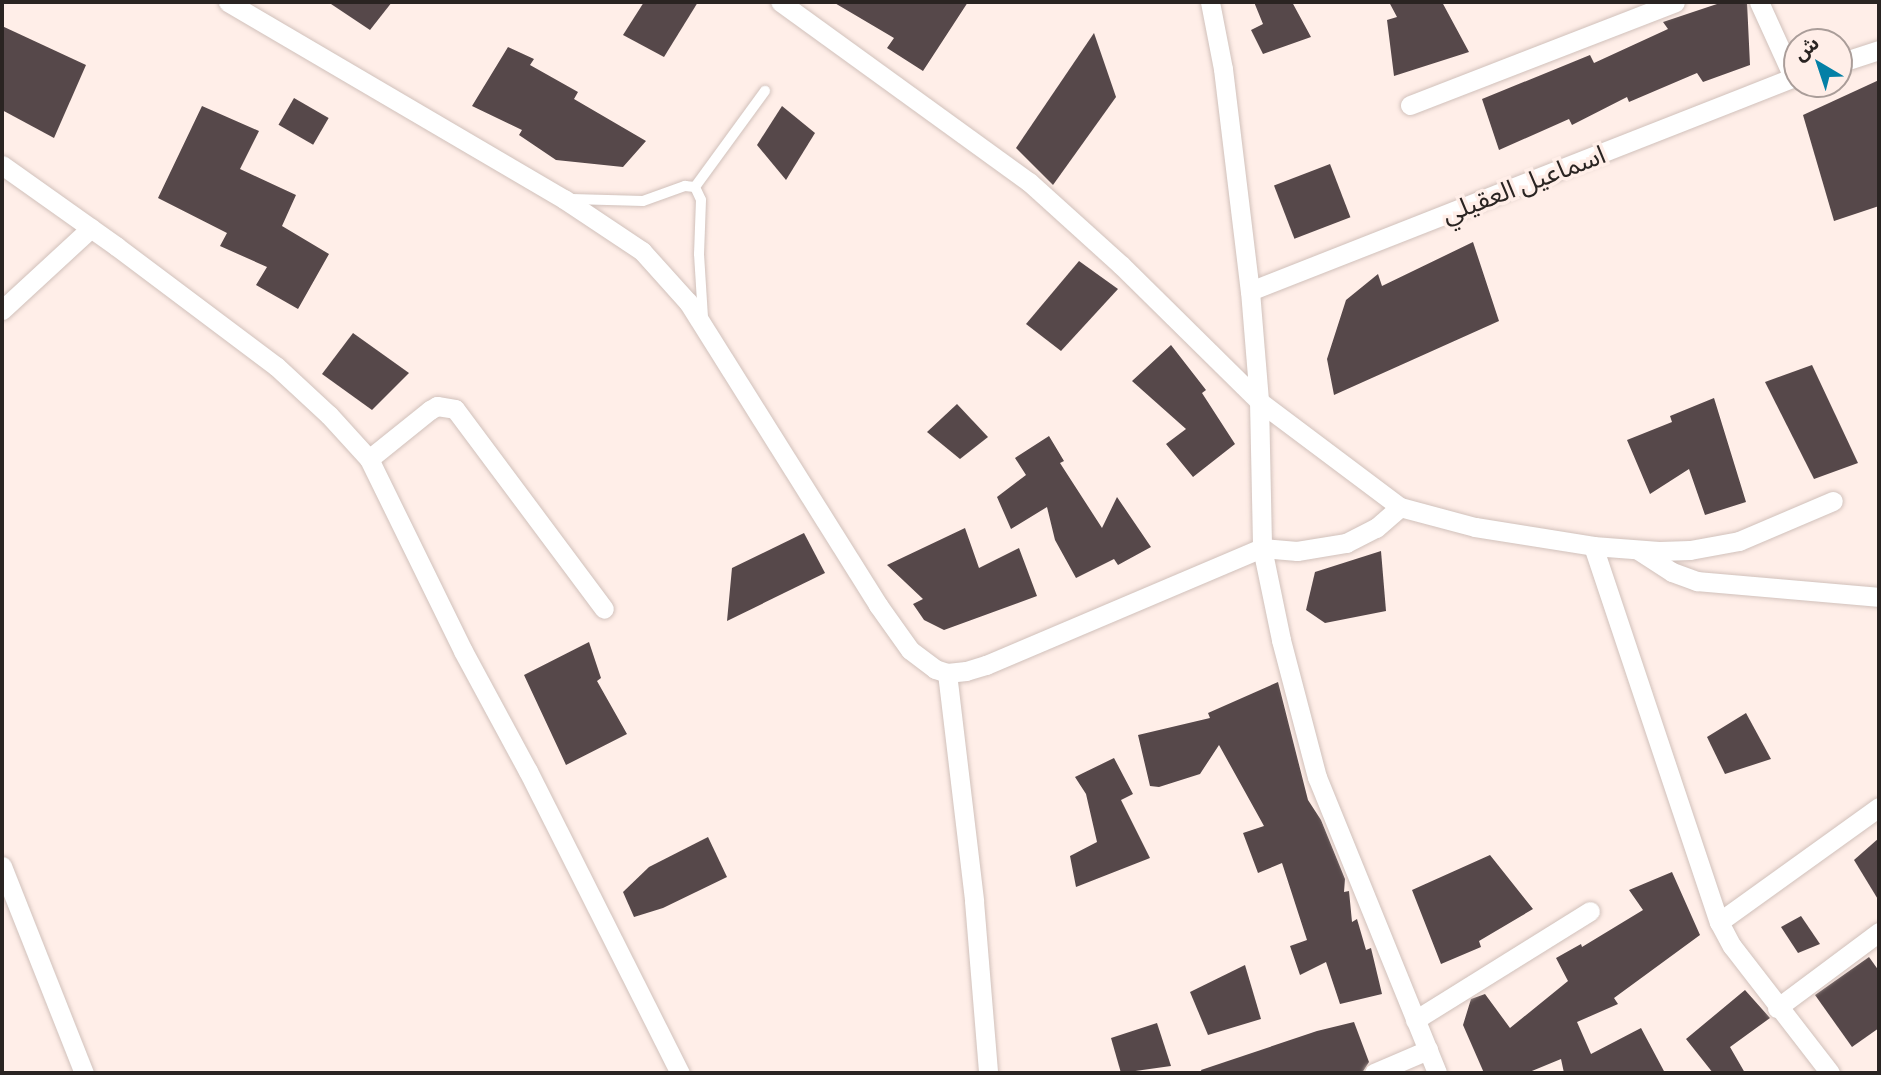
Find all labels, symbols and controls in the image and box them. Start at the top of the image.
north arrow [1783,28,1853,98]
text: ش [1788,31,1823,65]
street label: اسماعيل العقيلي [1437,137,1609,229]

